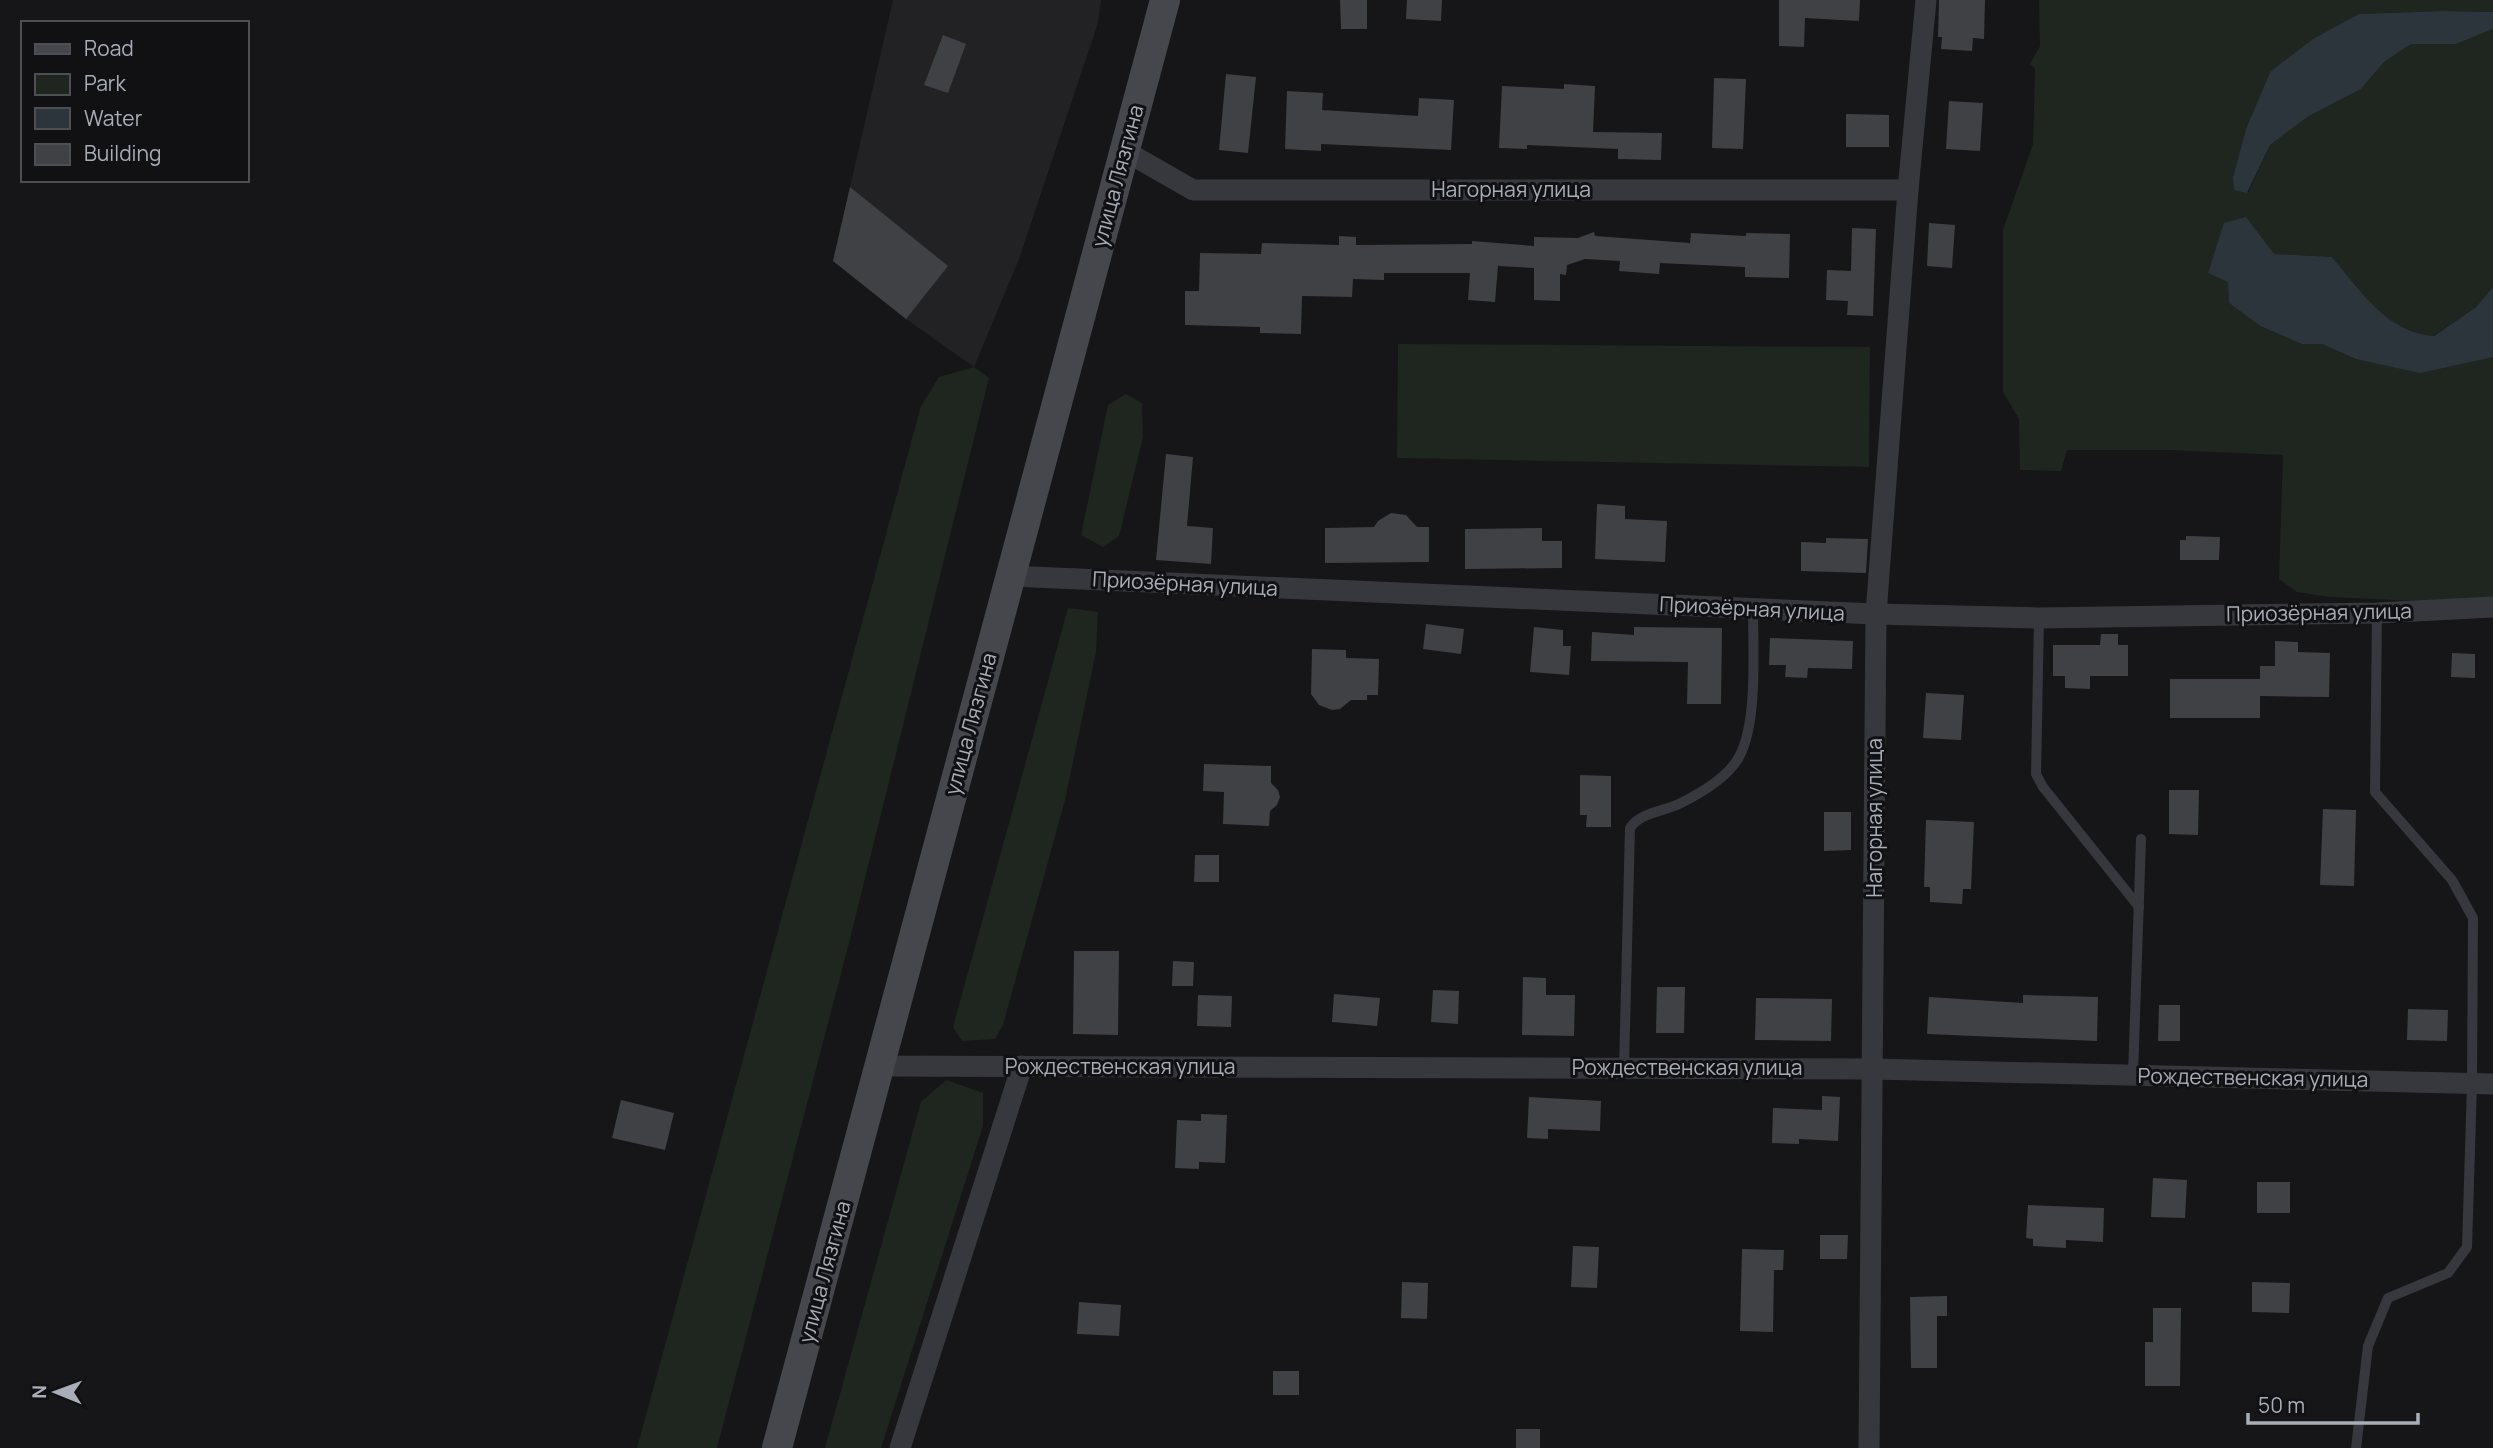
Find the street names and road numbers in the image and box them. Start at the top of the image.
street label: улица Лязгина [1085,101,1149,250]
street label: Нагорная улица [1431,175,1591,203]
street label: Приозёрная улица [1092,564,1278,602]
street label: Приозёрная улица [1659,589,1845,627]
street label: Приозёрная улица [2226,596,2412,628]
street label: улица Лязгина [938,649,1002,798]
street label: Нагорная улица [1860,738,1888,898]
street label: Рождественская улица [1005,1052,1235,1080]
street label: Рождественская улица [1572,1053,1802,1081]
street label: Рождественская улица [2137,1061,2369,1093]
street label: улица Лязгина [792,1197,856,1346]

